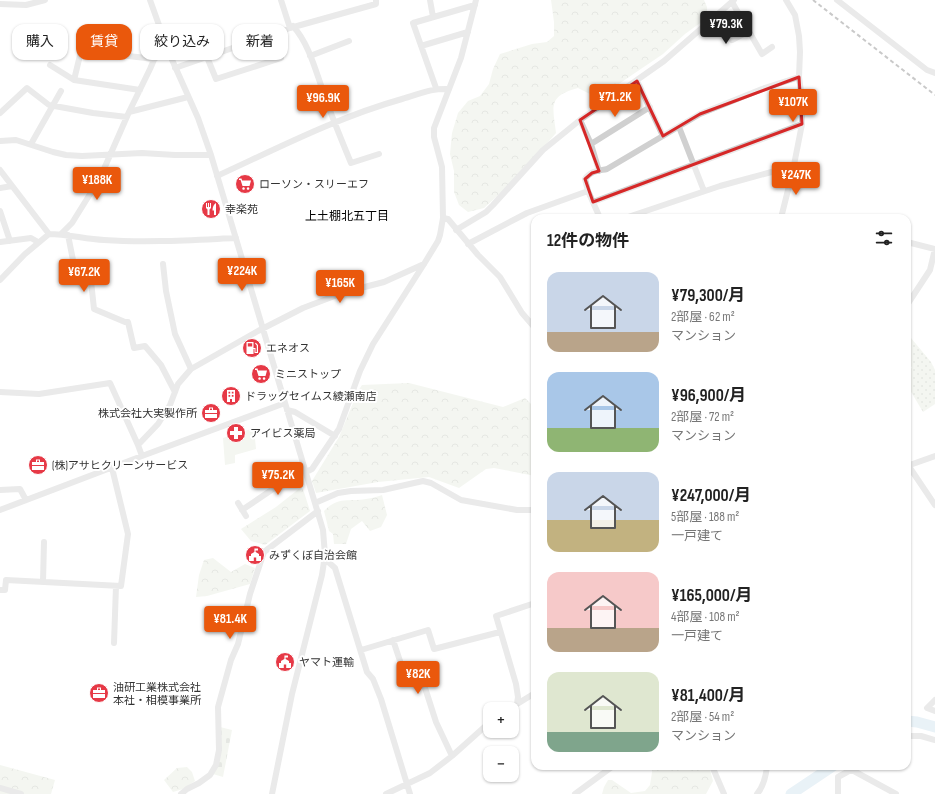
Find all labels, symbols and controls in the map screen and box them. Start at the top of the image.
pin: ¥79.3K [693,11,759,45]
text: ¥79.3K [709,16,743,32]
chip: 購入 [12,24,68,60]
chip: 賃貸 [76,24,132,60]
chip: 絞り込み [140,24,224,60]
chip: 新着 [232,24,288,60]
pin: ¥71.2K [582,84,648,118]
pin: ¥96.9K [290,85,356,119]
text: ¥71.2K [598,89,632,105]
pin: ¥107K [765,89,821,123]
text: ¥96.9K [306,90,340,106]
text: ¥107K [778,94,808,110]
pin: ¥247K [768,162,824,196]
pin: ¥188K [69,167,125,201]
text: ¥247K [781,167,811,183]
text: ¥188K [82,172,112,188]
supermarket icon: ローソン・スリーエフ [234,173,256,195]
place label: ローソン・スリーエフ [259,178,369,191]
restaurant icon: 幸楽苑 [200,198,222,220]
place label: 幸楽苑 [225,203,258,216]
district label: 上土棚北五丁目 [305,209,389,224]
icon: filters [873,227,895,249]
text: 12件の物件 [547,231,629,251]
pin: ¥224K [214,258,270,292]
pin: ¥67.2K [51,259,117,293]
text: ¥224K [227,263,257,279]
text: ¥67.2K [68,264,100,280]
pin: ¥165K [312,270,368,304]
text: ¥165K [325,275,355,291]
text: ¥79,300/月 [671,286,745,306]
icon: home [579,288,627,336]
text: 2部屋 · 62 m² [671,309,735,325]
text: マンション [671,328,736,344]
fuel station icon: エネオス [241,337,263,359]
place label: エネオス [266,342,310,355]
supermarket icon: ミニストップ [250,363,272,385]
place label: ミニストップ [275,368,341,381]
building icon: ドラッグセイムス綾瀬南店 [220,385,242,407]
text: ¥96,900/月 [671,386,746,406]
icon: home [579,388,627,436]
place label: ドラッグセイムス綾瀬南店 [245,390,377,403]
office icon: 株式会社大実製作所 [200,402,222,424]
place label: 株式会社大実製作所 [98,407,198,420]
text: 2部屋 · 72 m² [671,409,734,425]
pharmacy icon: アイビス薬局 [225,422,247,444]
place label: アイビス薬局 [250,427,315,440]
text: マンション [671,428,736,444]
office icon: (株)アサヒクリーンサービス [27,454,49,476]
place label: (株)アサヒクリーンサービス [52,459,188,472]
pin: ¥75.2K [245,462,311,496]
text: ¥75.2K [261,467,295,483]
text: ¥247,000/月 [671,486,751,506]
icon: home [579,488,627,536]
text: 5部屋 · 188 m² [671,509,739,525]
text: 一戸建て [671,528,723,544]
public building icon: みずくぼ自治会館 [244,544,266,566]
place label: みずくぼ自治会館 [269,549,357,562]
text: ¥165,000/月 [671,586,753,606]
icon: home [579,588,627,636]
pin: ¥81.4K [197,606,263,640]
text: 4部屋 · 108 m² [671,609,740,625]
text: ¥81.4K [213,611,247,627]
text: 一戸建て [671,628,723,644]
public building icon: ヤマト運輸 [274,651,296,673]
place label: ヤマト運輸 [299,656,354,669]
pin: ¥82K [394,661,442,695]
text: ¥82K [405,666,431,682]
place label: 油研工業株式会社 本社・相模事業所 [113,681,202,707]
office icon: 油研工業株式会社 本社・相模事業所 [88,682,110,704]
text: ¥81,400/月 [671,686,746,706]
icon: home [579,688,627,736]
map controls [483,702,519,782]
button: + [483,702,519,738]
text: 2部屋 · 54 m² [671,709,734,725]
text: マンション [671,728,736,744]
button: − [483,746,519,782]

